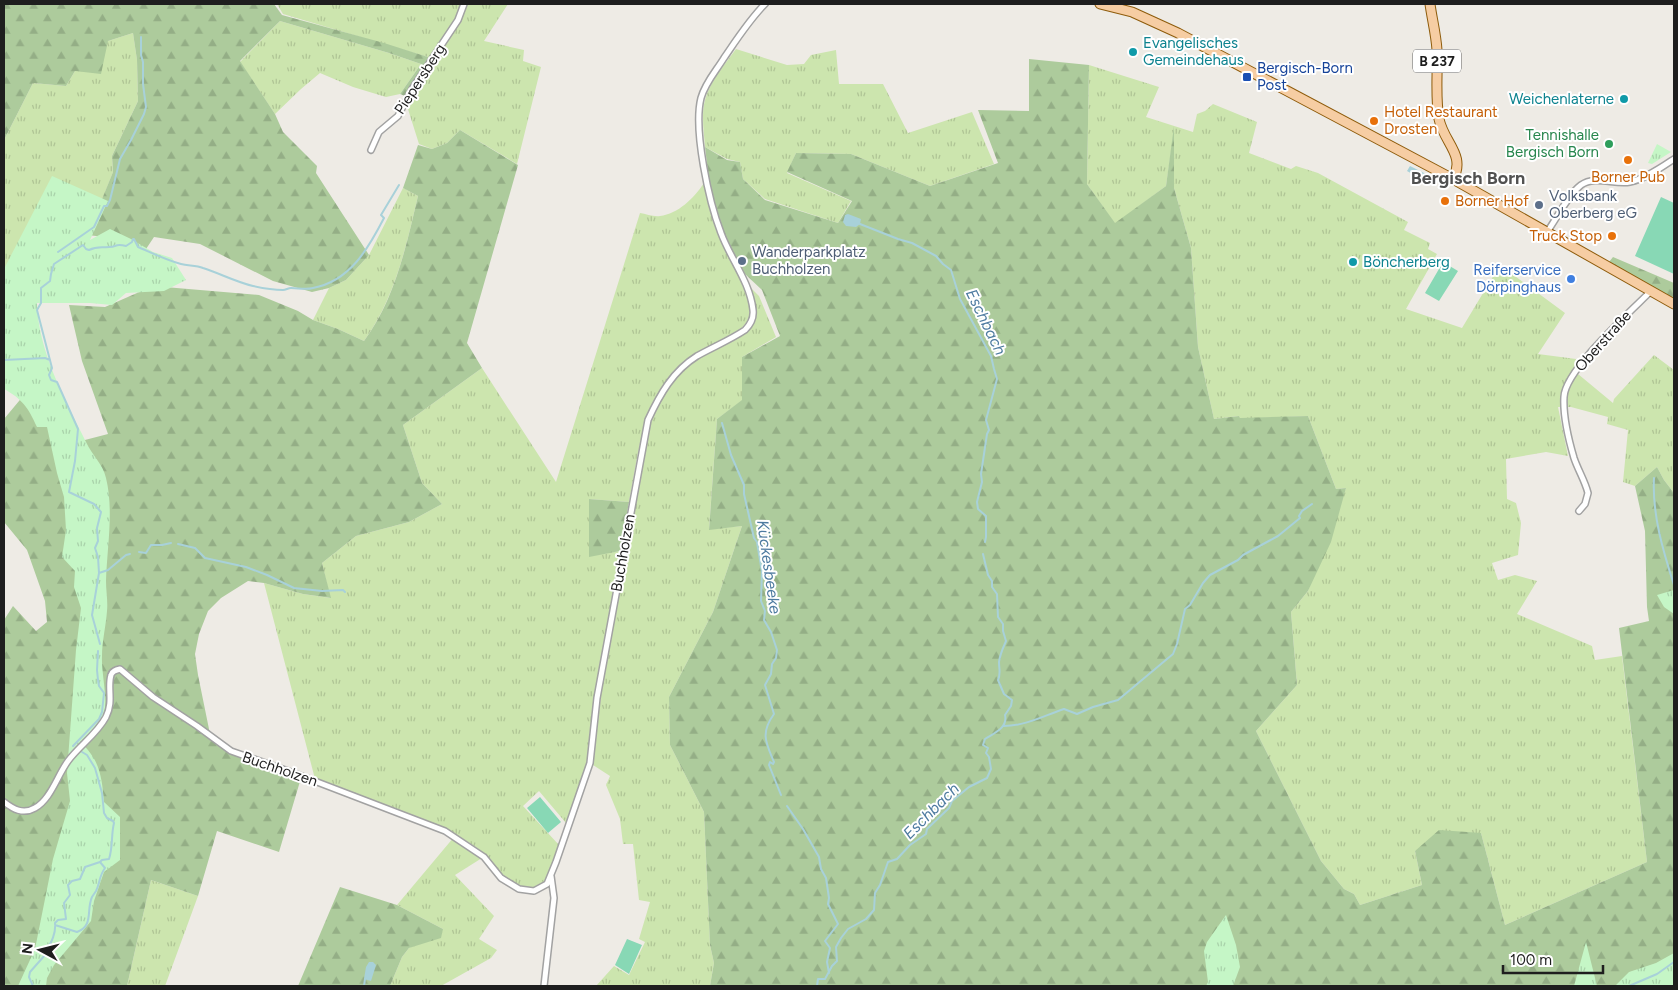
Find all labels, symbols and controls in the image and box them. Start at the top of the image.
place label: Evangelisches Gemeindehaus [1143,34,1244,69]
street label: Piepersberg [391,40,449,118]
marker: Evangelisches Gemeindehaus [1127,46,1139,58]
road number: B 237 [1413,49,1461,72]
place label: Bergisch-Born Post [1257,59,1353,94]
marker: Bergisch-Born Post [1241,71,1253,83]
place label: Weichenlaterne [1509,90,1614,108]
marker: Weichenlaterne [1618,93,1630,105]
place label: Hotel Restaurant Drosten [1384,103,1498,138]
marker: Hotel Restaurant Drosten [1368,115,1380,127]
place label: Tennishalle Bergisch Born [1506,126,1599,161]
marker: Tennishalle Bergisch Born [1603,138,1615,150]
marker: Borner Pub [1622,154,1634,166]
district label: Bergisch Born [1411,167,1525,189]
place label: Borner Pub [1591,168,1665,186]
place label: Volksbank Oberberg eG [1549,187,1637,222]
place label: Borner Hof [1455,192,1529,210]
marker: Borner Hof [1439,195,1451,207]
marker: Volksbank Oberberg eG [1533,199,1545,211]
place label: Truck Stop [1529,227,1602,245]
marker: Truck Stop [1606,230,1618,242]
place label: Wanderparkplatz Buchholzen [752,243,866,278]
place label: Böncherberg [1363,253,1450,271]
marker: Wanderparkplatz Buchholzen [736,255,748,267]
marker: Böncherberg [1347,256,1359,268]
place label: Reiferservice Dörpinghaus [1473,261,1561,296]
marker: Reiferservice Dörpinghaus [1565,273,1577,285]
water label: Eschbach [962,286,1010,358]
street label: Oberstraße [1571,307,1635,375]
street label: Buchholzen [607,513,639,593]
water label: Kückesbeeke [753,519,785,615]
street label: Buchholzen [240,748,320,790]
water label: Eschbach [899,779,963,843]
north arrow [15,925,65,975]
text: N [18,942,37,955]
scale bar [1503,942,1603,974]
text: 100 m [1510,951,1552,969]

